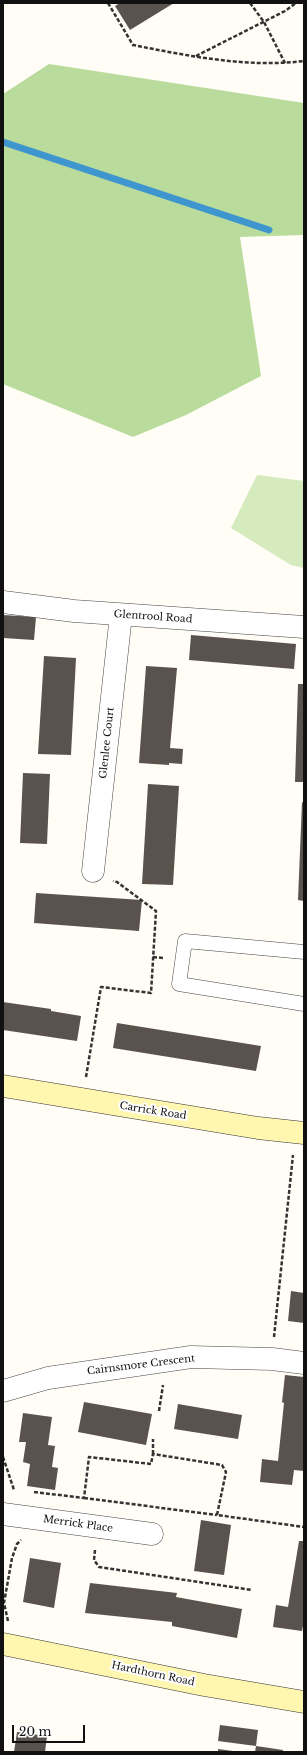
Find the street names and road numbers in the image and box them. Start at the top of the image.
street label: Glentrool Road [113,608,193,626]
street label: Glenlee Court [97,707,117,779]
street label: Carrick Road [119,1100,187,1122]
street label: Cairnsmore Crescent [86,1352,196,1378]
street label: Merrick Place [42,1513,114,1535]
street label: Hardthorn Road [110,1659,196,1689]

